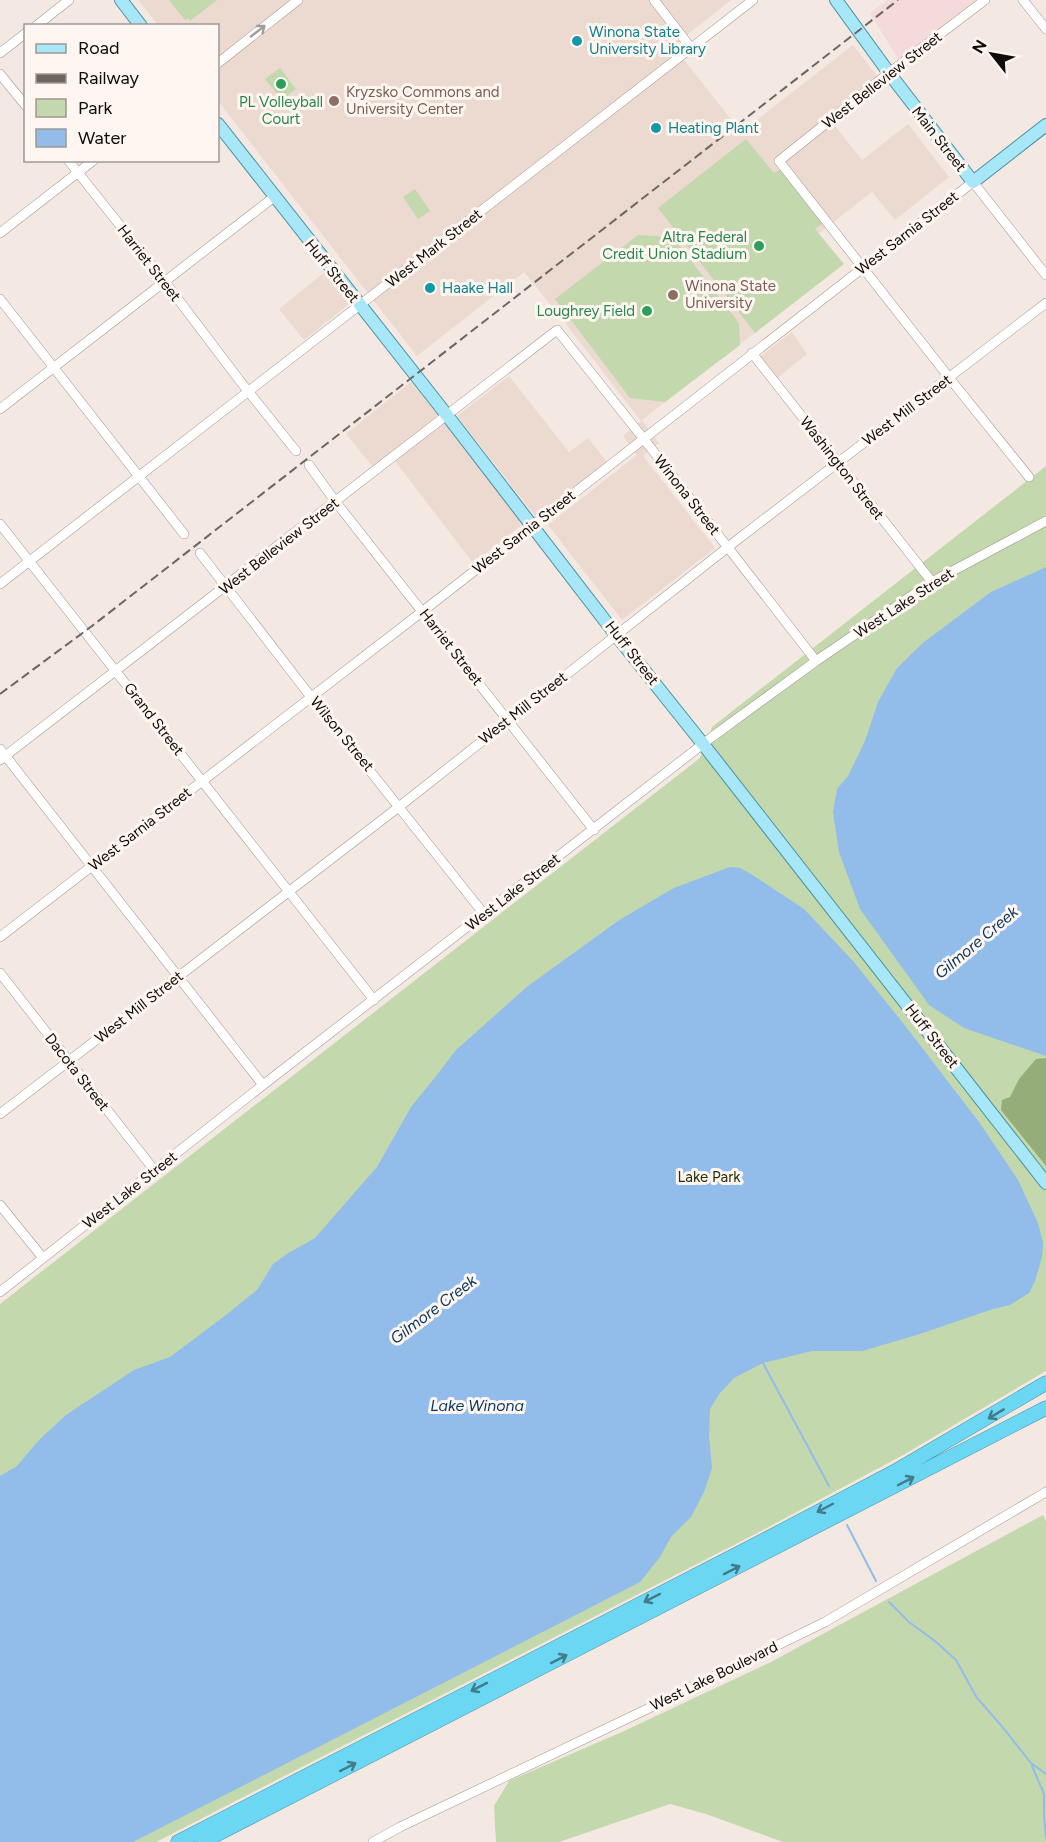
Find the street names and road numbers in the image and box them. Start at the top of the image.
street label: West Belleview Street [819,27,946,132]
street label: Main Street [908,103,970,175]
street label: West Sarnia Street [852,187,962,279]
street label: West Mark Street [382,205,486,291]
street label: Harriet Street [114,221,185,305]
street label: Huff Street [301,236,363,307]
street label: West Mill Street [859,370,955,449]
street label: Washington Street [796,413,888,523]
street label: Winona Street [650,451,724,539]
street label: West Sarnia Street [469,486,579,578]
street label: West Belleview Street [216,493,343,598]
street label: West Lake Street [851,564,957,642]
street label: Harriet Street [416,605,487,689]
street label: Huff Street [601,617,663,689]
street label: West Mill Street [475,668,571,748]
street label: Grand Street [120,679,188,759]
street label: Wilson Street [306,693,378,775]
street label: West Sarnia Street [85,783,195,875]
street label: West Lake Street [462,849,564,934]
street label: West Mill Street [91,967,187,1047]
street label: Huff Street [901,1000,963,1072]
street label: Dacota Street [41,1030,113,1115]
street label: West Lake Street [79,1147,181,1232]
street label: West Lake Boulevard [647,1637,781,1715]

